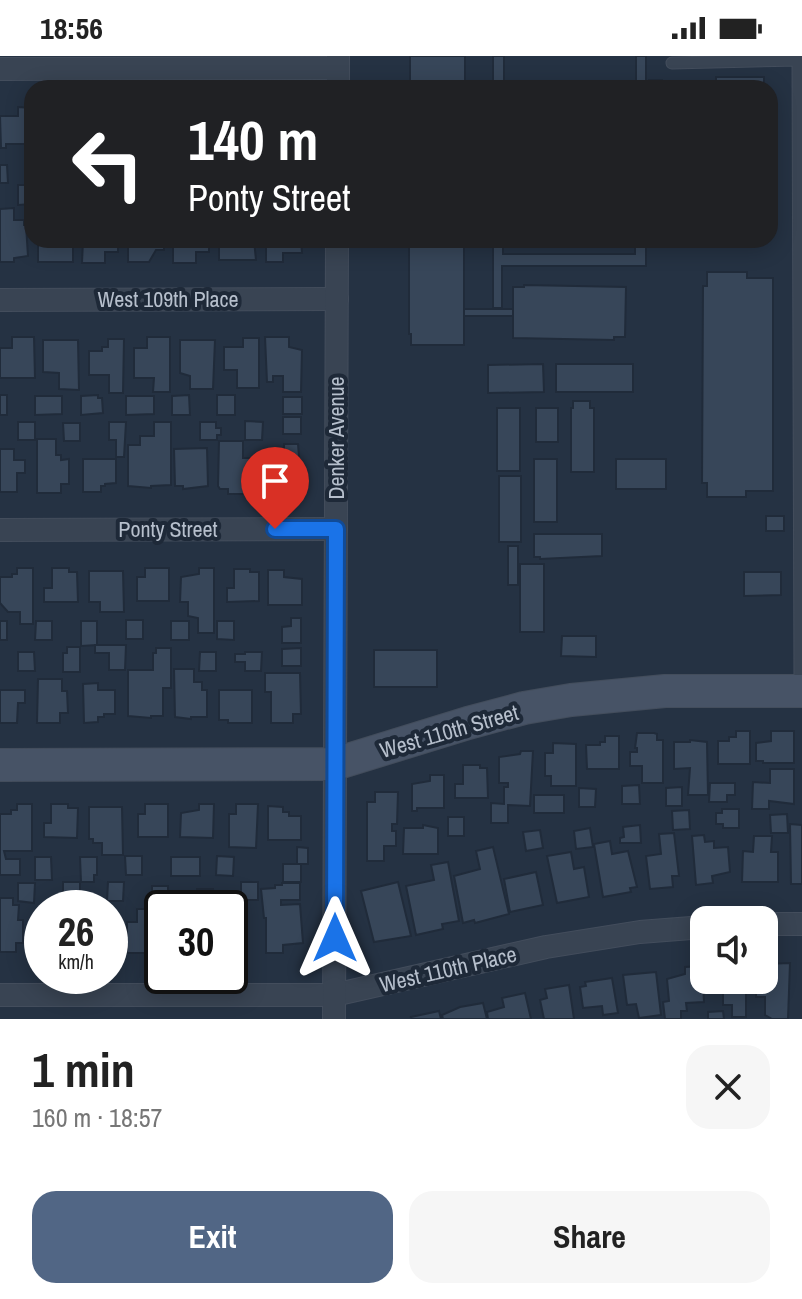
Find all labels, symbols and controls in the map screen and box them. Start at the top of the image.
text: 18:56 [40,8,103,48]
text: 140 m [188,102,318,177]
icon: left [56,112,160,216]
text: Ponty Street [188,174,350,222]
street label: West 109th Place [97,284,239,314]
street label: Denker Avenue [321,376,351,500]
pin [241,447,309,529]
icon: arrive [253,459,297,503]
street label: Ponty Street [118,514,218,544]
street label: West 110th Street [376,697,522,765]
speed limit sign: 30 [144,890,248,994]
position arrow [293,896,377,980]
text: 26 [58,905,94,958]
map controls [690,906,778,994]
button: sound [690,906,778,994]
street label: West 110th Place [377,939,519,999]
text: km/h [58,948,94,975]
text: 1 min [32,1037,135,1102]
button: close [686,1045,770,1129]
text: 160 m · 18:57 [32,1100,162,1135]
button: Exit [32,1191,393,1283]
button: Share [409,1191,770,1283]

